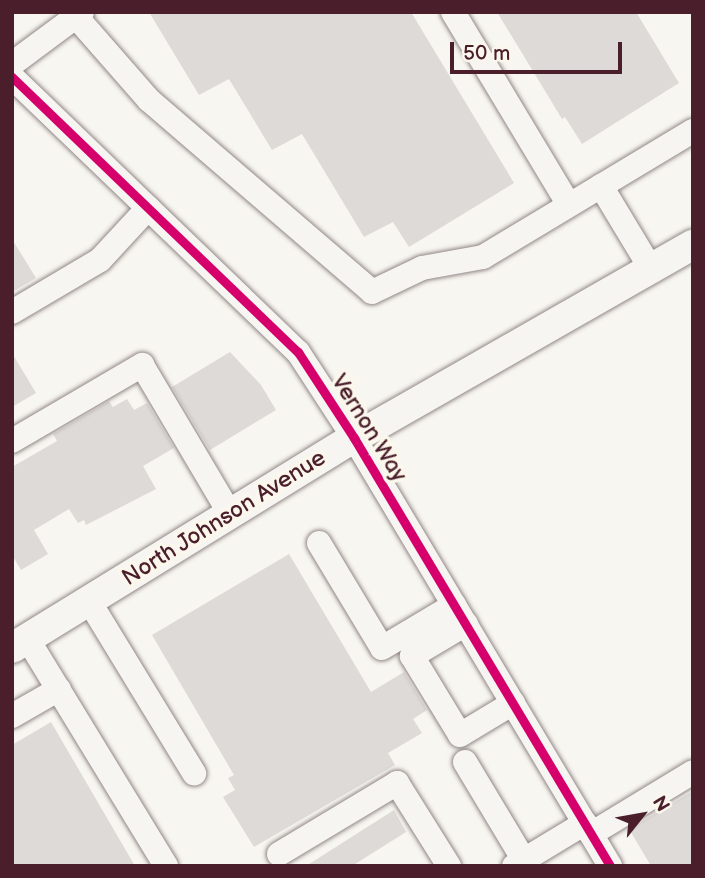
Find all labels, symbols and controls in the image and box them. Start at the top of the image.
scale bar [453,28,624,72]
text: 50 m [463,41,510,66]
street label: Vernon Way [325,369,413,487]
street label: North Johnson Avenue [117,444,331,592]
north arrow [607,780,677,850]
text: N [647,792,674,816]

